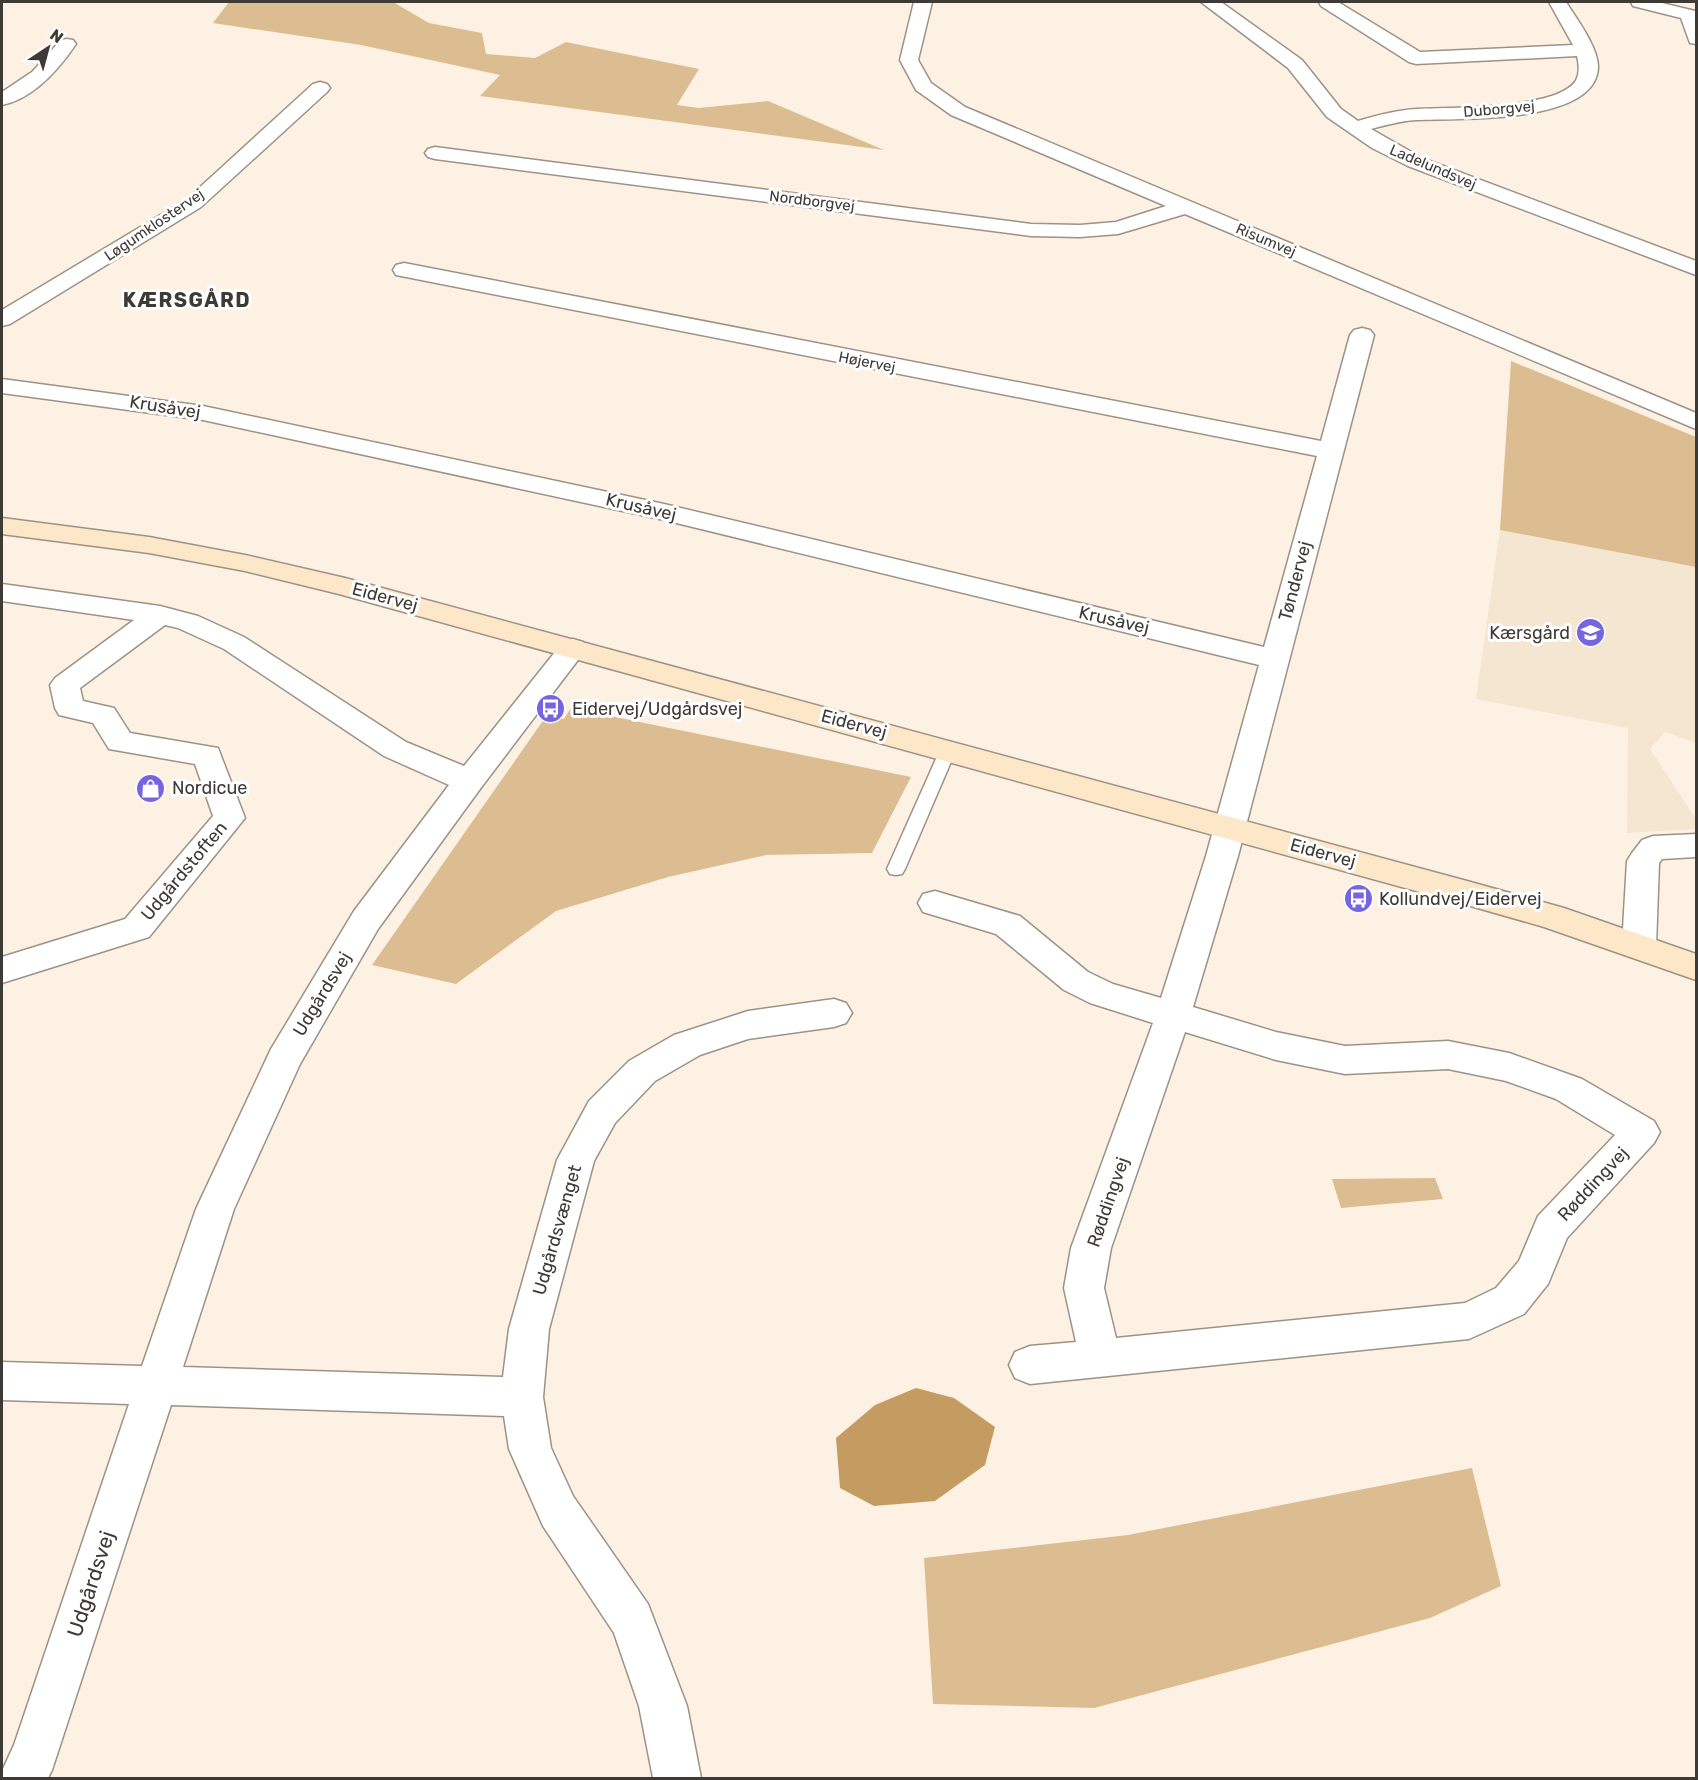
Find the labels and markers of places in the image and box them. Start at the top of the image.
school or university icon: Kærsgård [1575,617,1607,649]
place label: Kærsgård [1489,622,1570,644]
bus stop icon: Eidervej/Udgårdsvej [535,693,567,725]
place label: Eidervej/Udgårdsvej [572,698,742,720]
shop icon: Nordicue [135,772,167,804]
place label: Nordicue [172,777,247,799]
bus stop icon: Kollundvej/Eidervej [1342,883,1374,915]
place label: Kollundvej/Eidervej [1379,888,1542,910]

